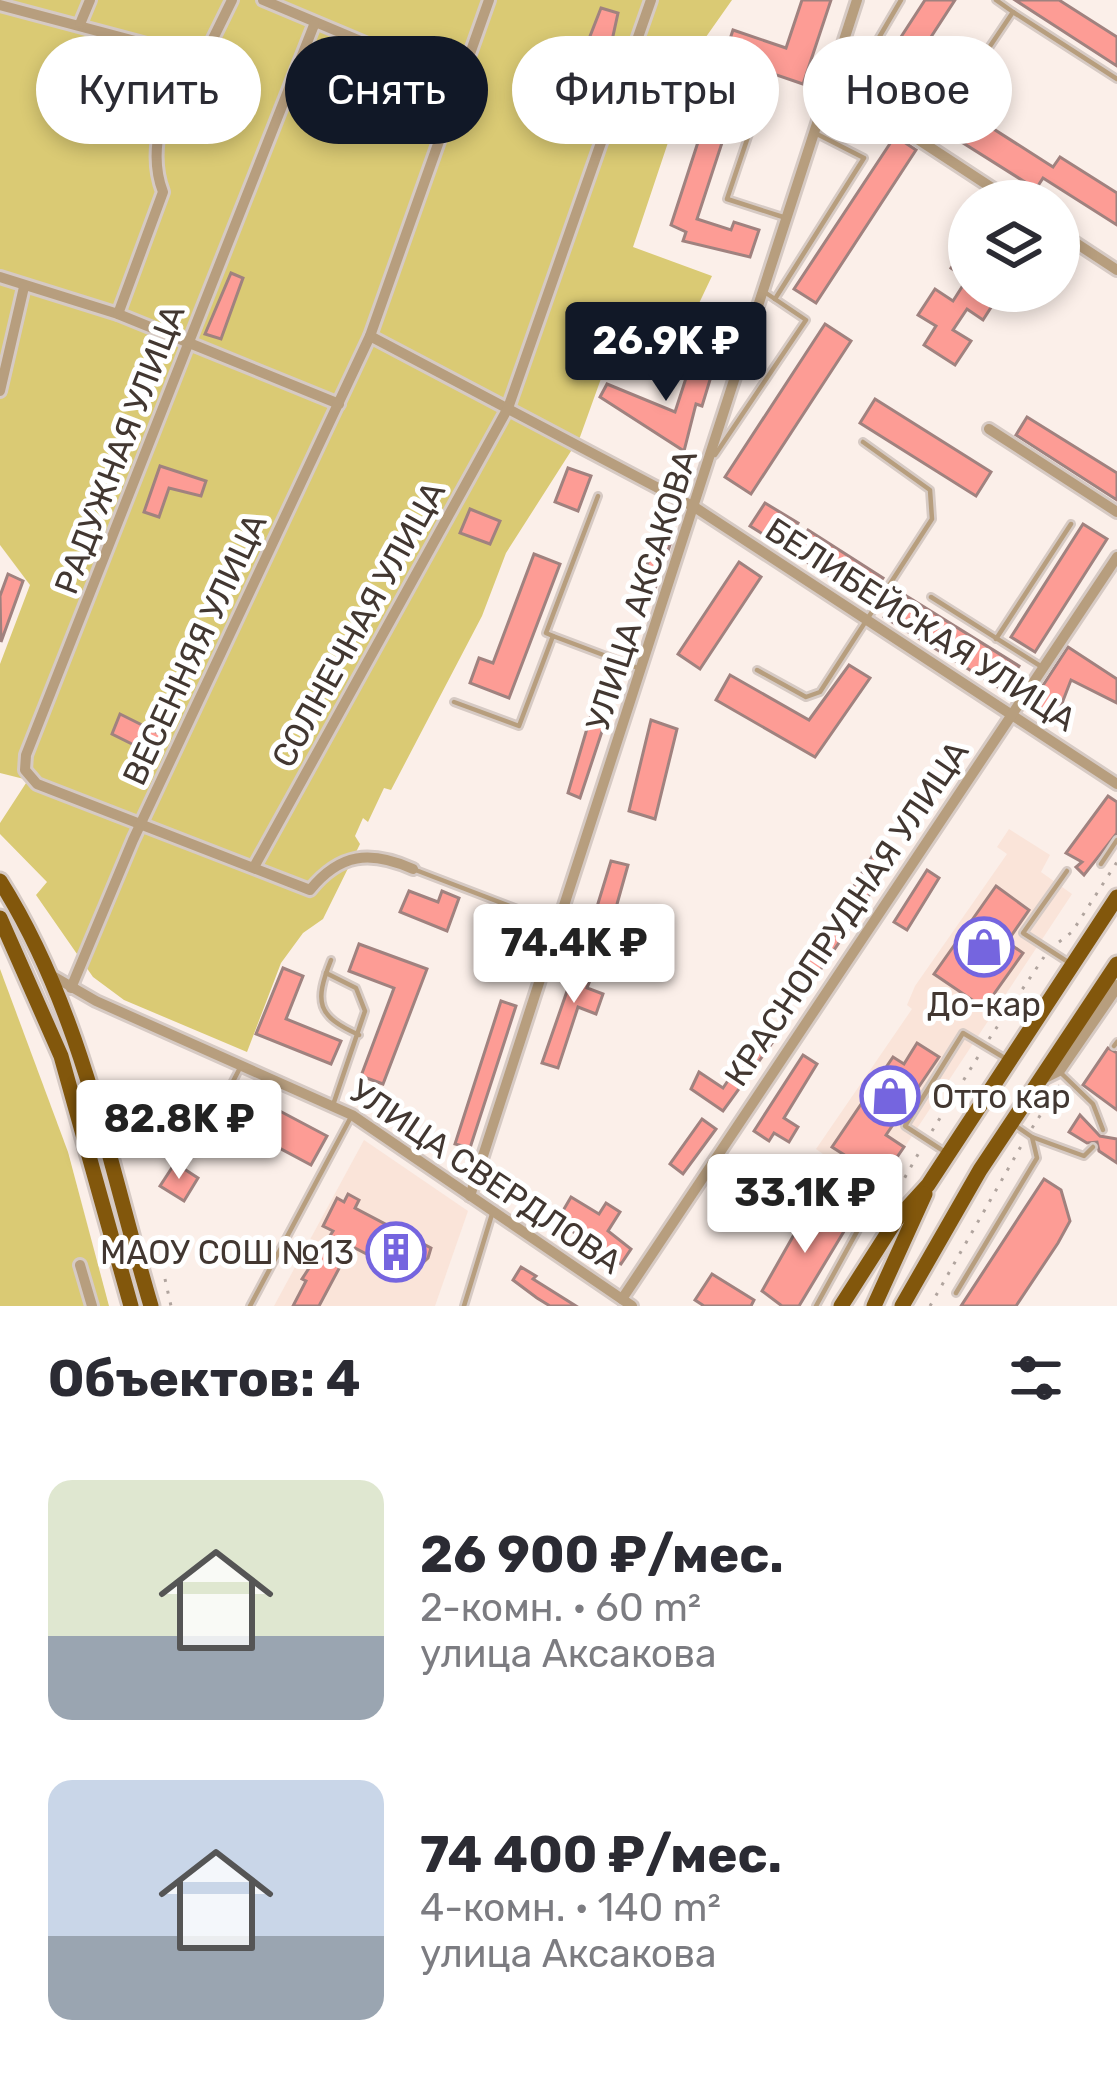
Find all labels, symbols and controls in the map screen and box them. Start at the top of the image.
chip: Купить [36,36,261,144]
chip: Снять [285,36,488,144]
chip: Фильтры [512,36,779,144]
chip: Новое [803,36,1012,144]
map controls [948,180,1080,312]
button: layers [948,180,1080,312]
street label: РАДУЖНАЯ УЛИЦА [46,299,193,599]
pin: 26.9K ₽ [555,302,777,404]
text: 26.9K ₽ [592,318,740,364]
street label: УЛИЦА АКСАКОВА [578,445,705,736]
street label: СОЛНЕЧНАЯ УЛИЦА [264,475,453,774]
street label: ВЕСЕННЯЯ УЛИЦА [114,507,274,791]
street label: БЕЛИБЕЙСКАЯ УЛИЦА [758,509,1083,739]
street label: КРАСНОПРУДНАЯ УЛИЦА [716,733,977,1093]
pin: 74.4K ₽ [463,904,685,1006]
shop icon: До-кар [953,916,1015,978]
text: 74.4K ₽ [500,920,648,966]
place label: До-кар [927,985,1041,1024]
shop icon: Отто кар [859,1065,921,1127]
street label: УЛИЦА СВЕРДЛОВА [343,1071,629,1282]
place label: Отто кар [932,1077,1071,1116]
pin: 82.8K ₽ [68,1080,290,1182]
text: 82.8K ₽ [103,1096,255,1142]
pin: 33.1K ₽ [694,1154,916,1256]
text: 33.1K ₽ [734,1170,876,1216]
building icon: МАОУ СОШ №13 [365,1221,427,1283]
place label: МАОУ СОШ №13 [100,1233,354,1272]
icon: filters [1003,1345,1069,1411]
text: Объектов: 4 [48,1348,361,1409]
text: 26 900 ₽/мес. [420,1524,784,1585]
icon: home [144,1528,288,1672]
text: 2-комн. · 60 m² [420,1585,701,1631]
text: улица Аксакова [420,1631,717,1677]
text: 74 400 ₽/мес. [420,1824,782,1885]
icon: home [144,1828,288,1972]
text: 4-комн. · 140 m² [420,1885,721,1931]
text: улица Аксакова [420,1931,717,1977]

